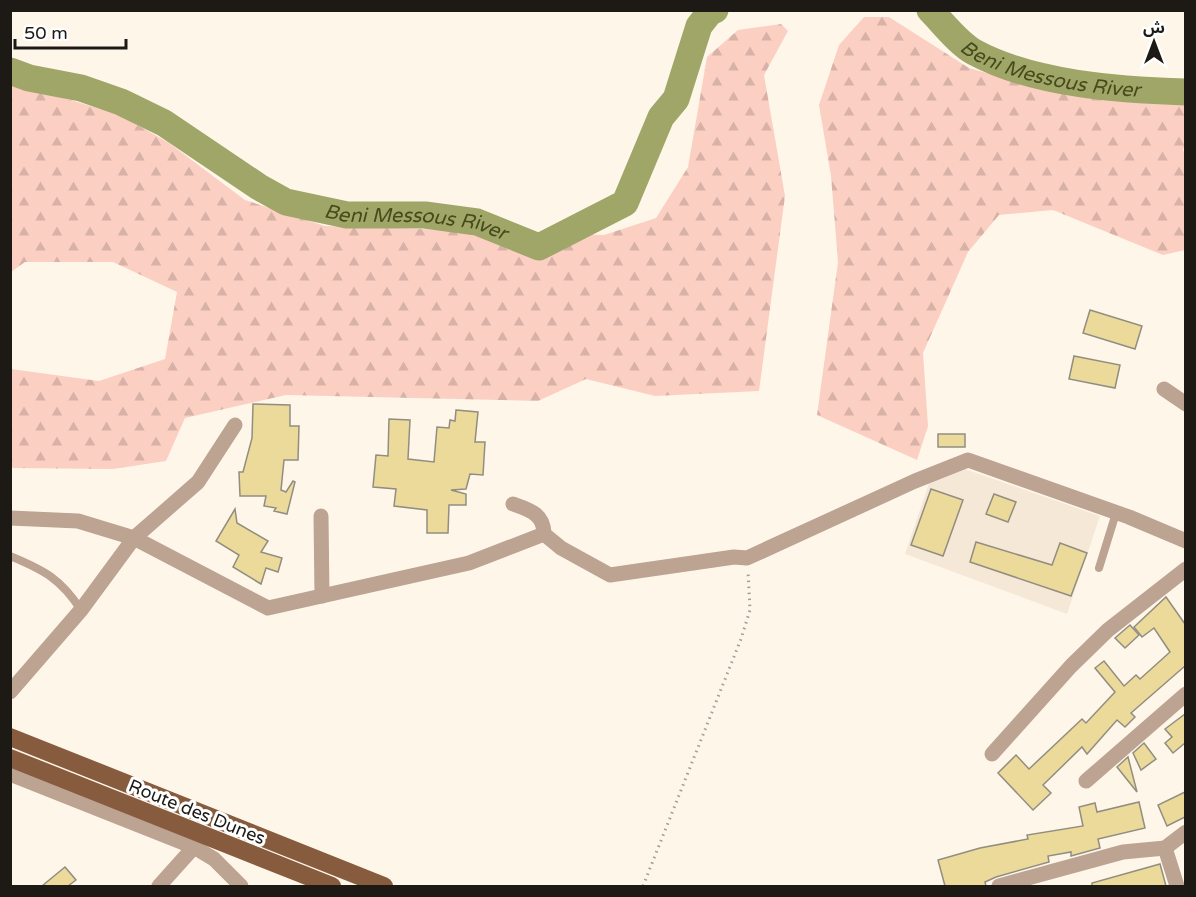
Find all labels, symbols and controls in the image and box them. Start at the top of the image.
scale bar [15,12,126,50]
north arrow [1124,12,1184,72]
text: ش [1143,18,1165,38]
text: 50 m [24,22,68,44]
water label: Beni Messous River [955,35,1143,103]
water label: Beni Messous River [322,200,513,247]
street label: Route des Dunes [125,775,269,849]

